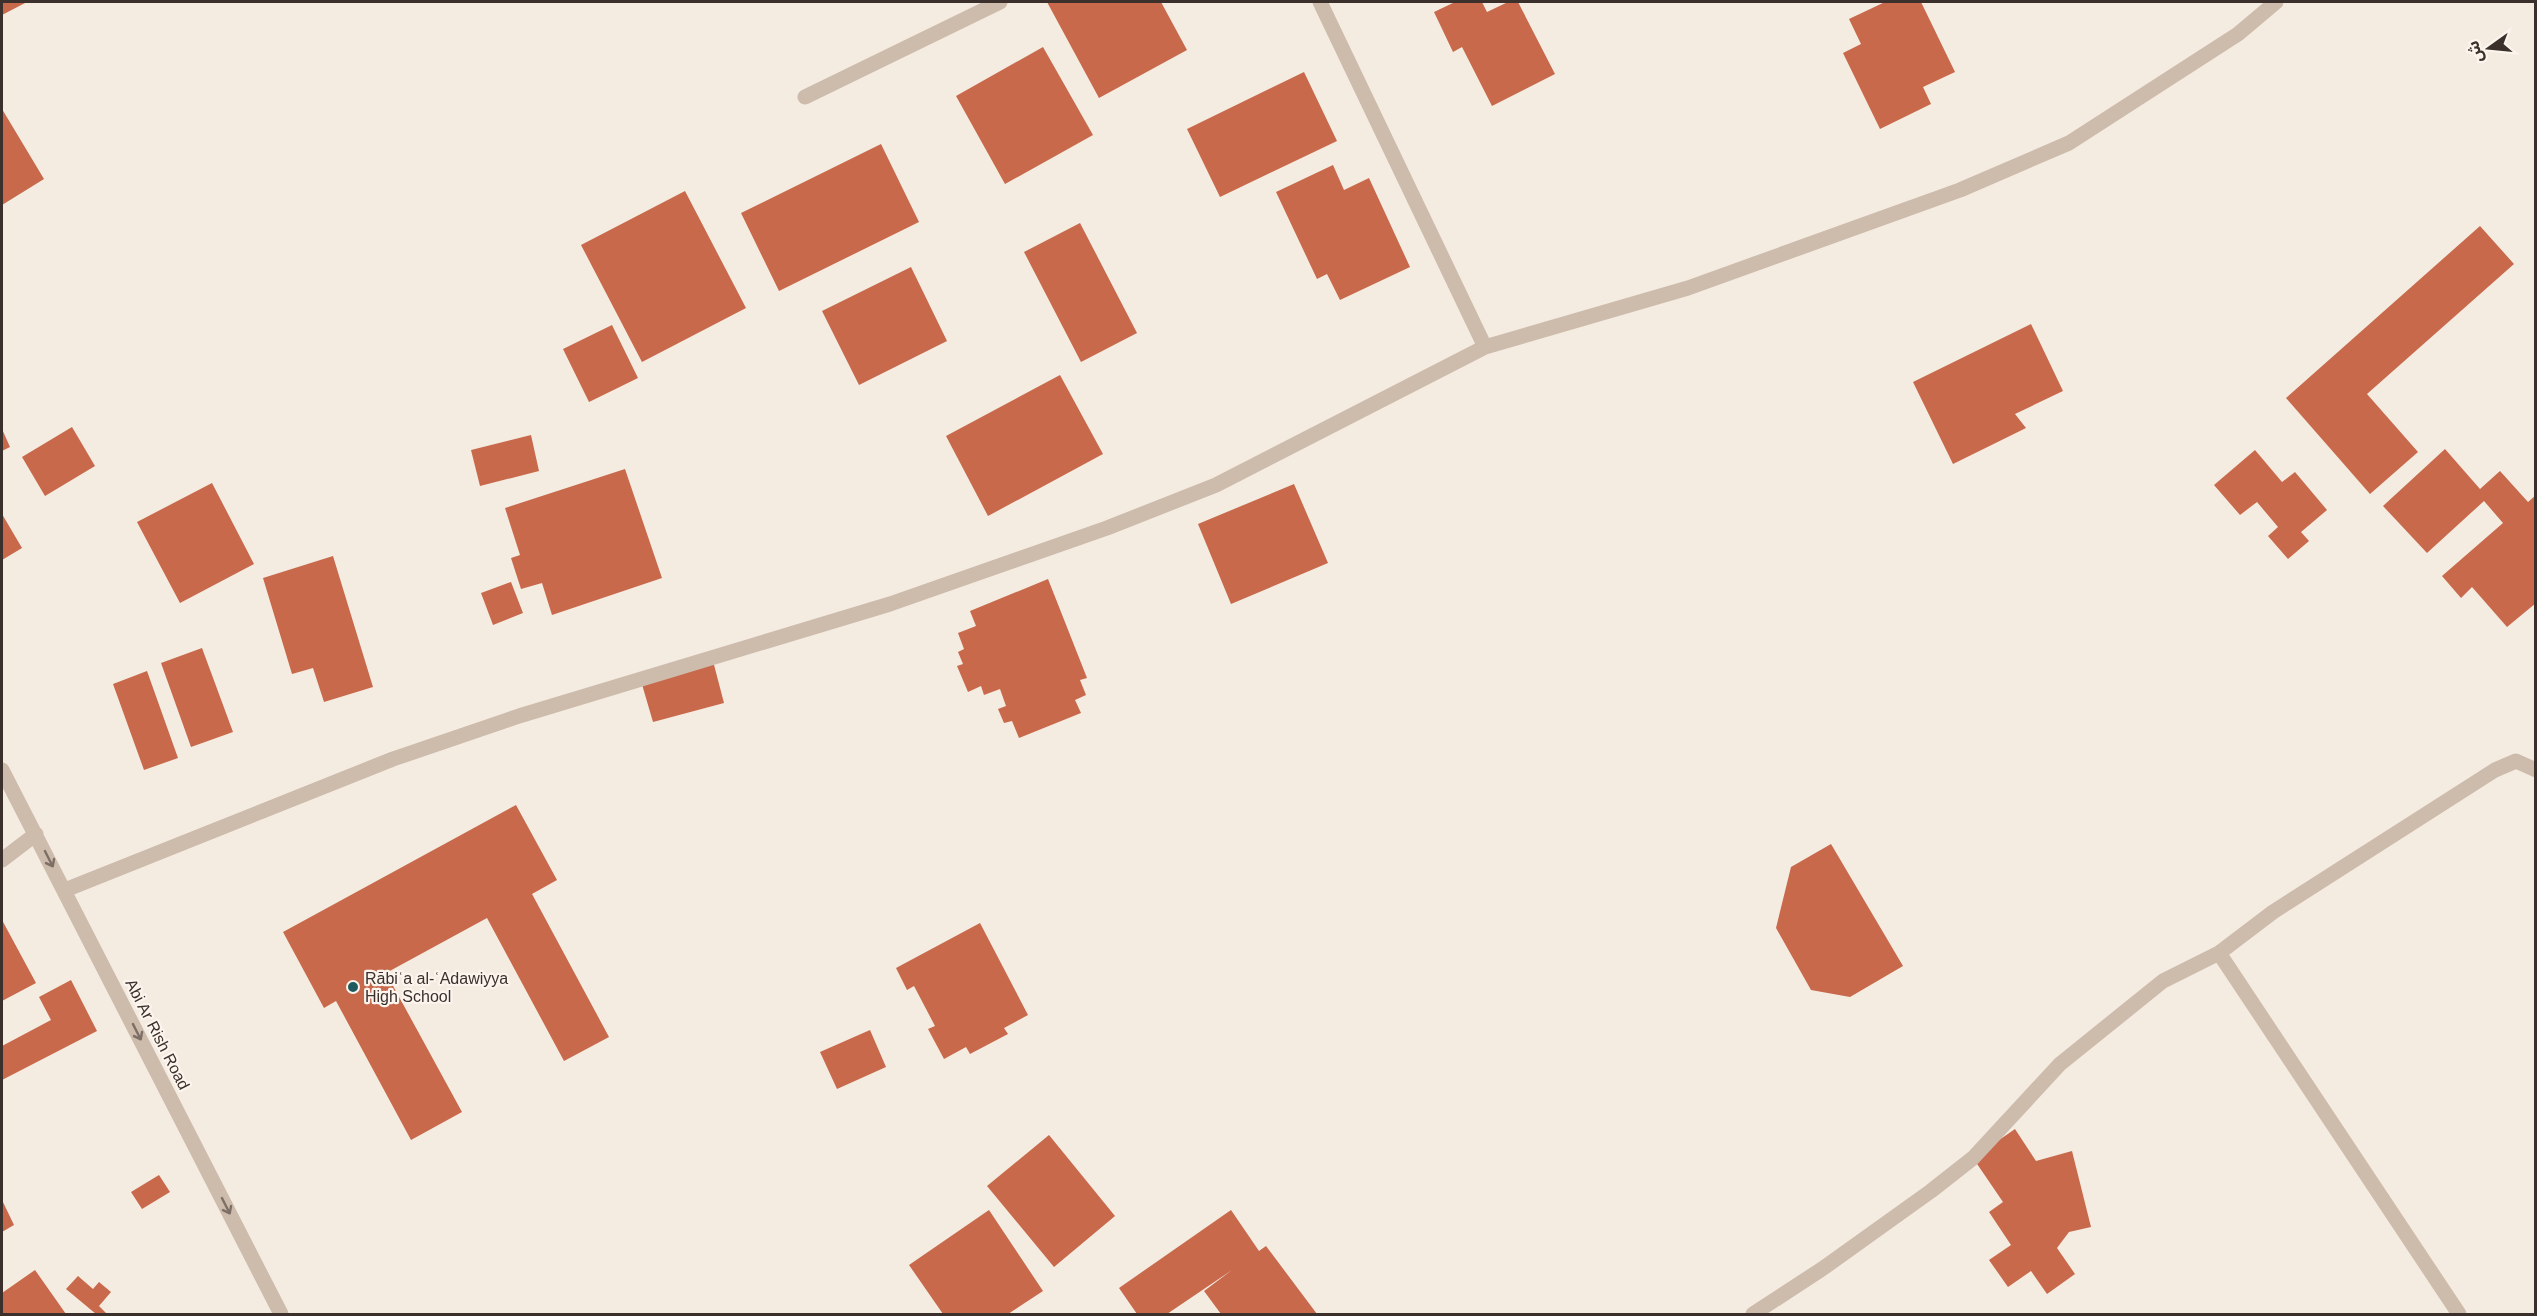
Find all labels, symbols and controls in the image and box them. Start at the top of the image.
north arrow [2459,18,2519,78]
text: ش [2464,39,2487,65]
one-way arrow [43,849,55,867]
place label: Rābiʿa al-ʿAdawiyya High School [365,970,508,1005]
street label: Abi Ar Rish Road [122,976,193,1092]
marker: Rābiʿa al-ʿAdawiyya High School [346,980,360,994]
one-way arrow [132,1023,144,1041]
one-way arrow [220,1197,232,1215]

